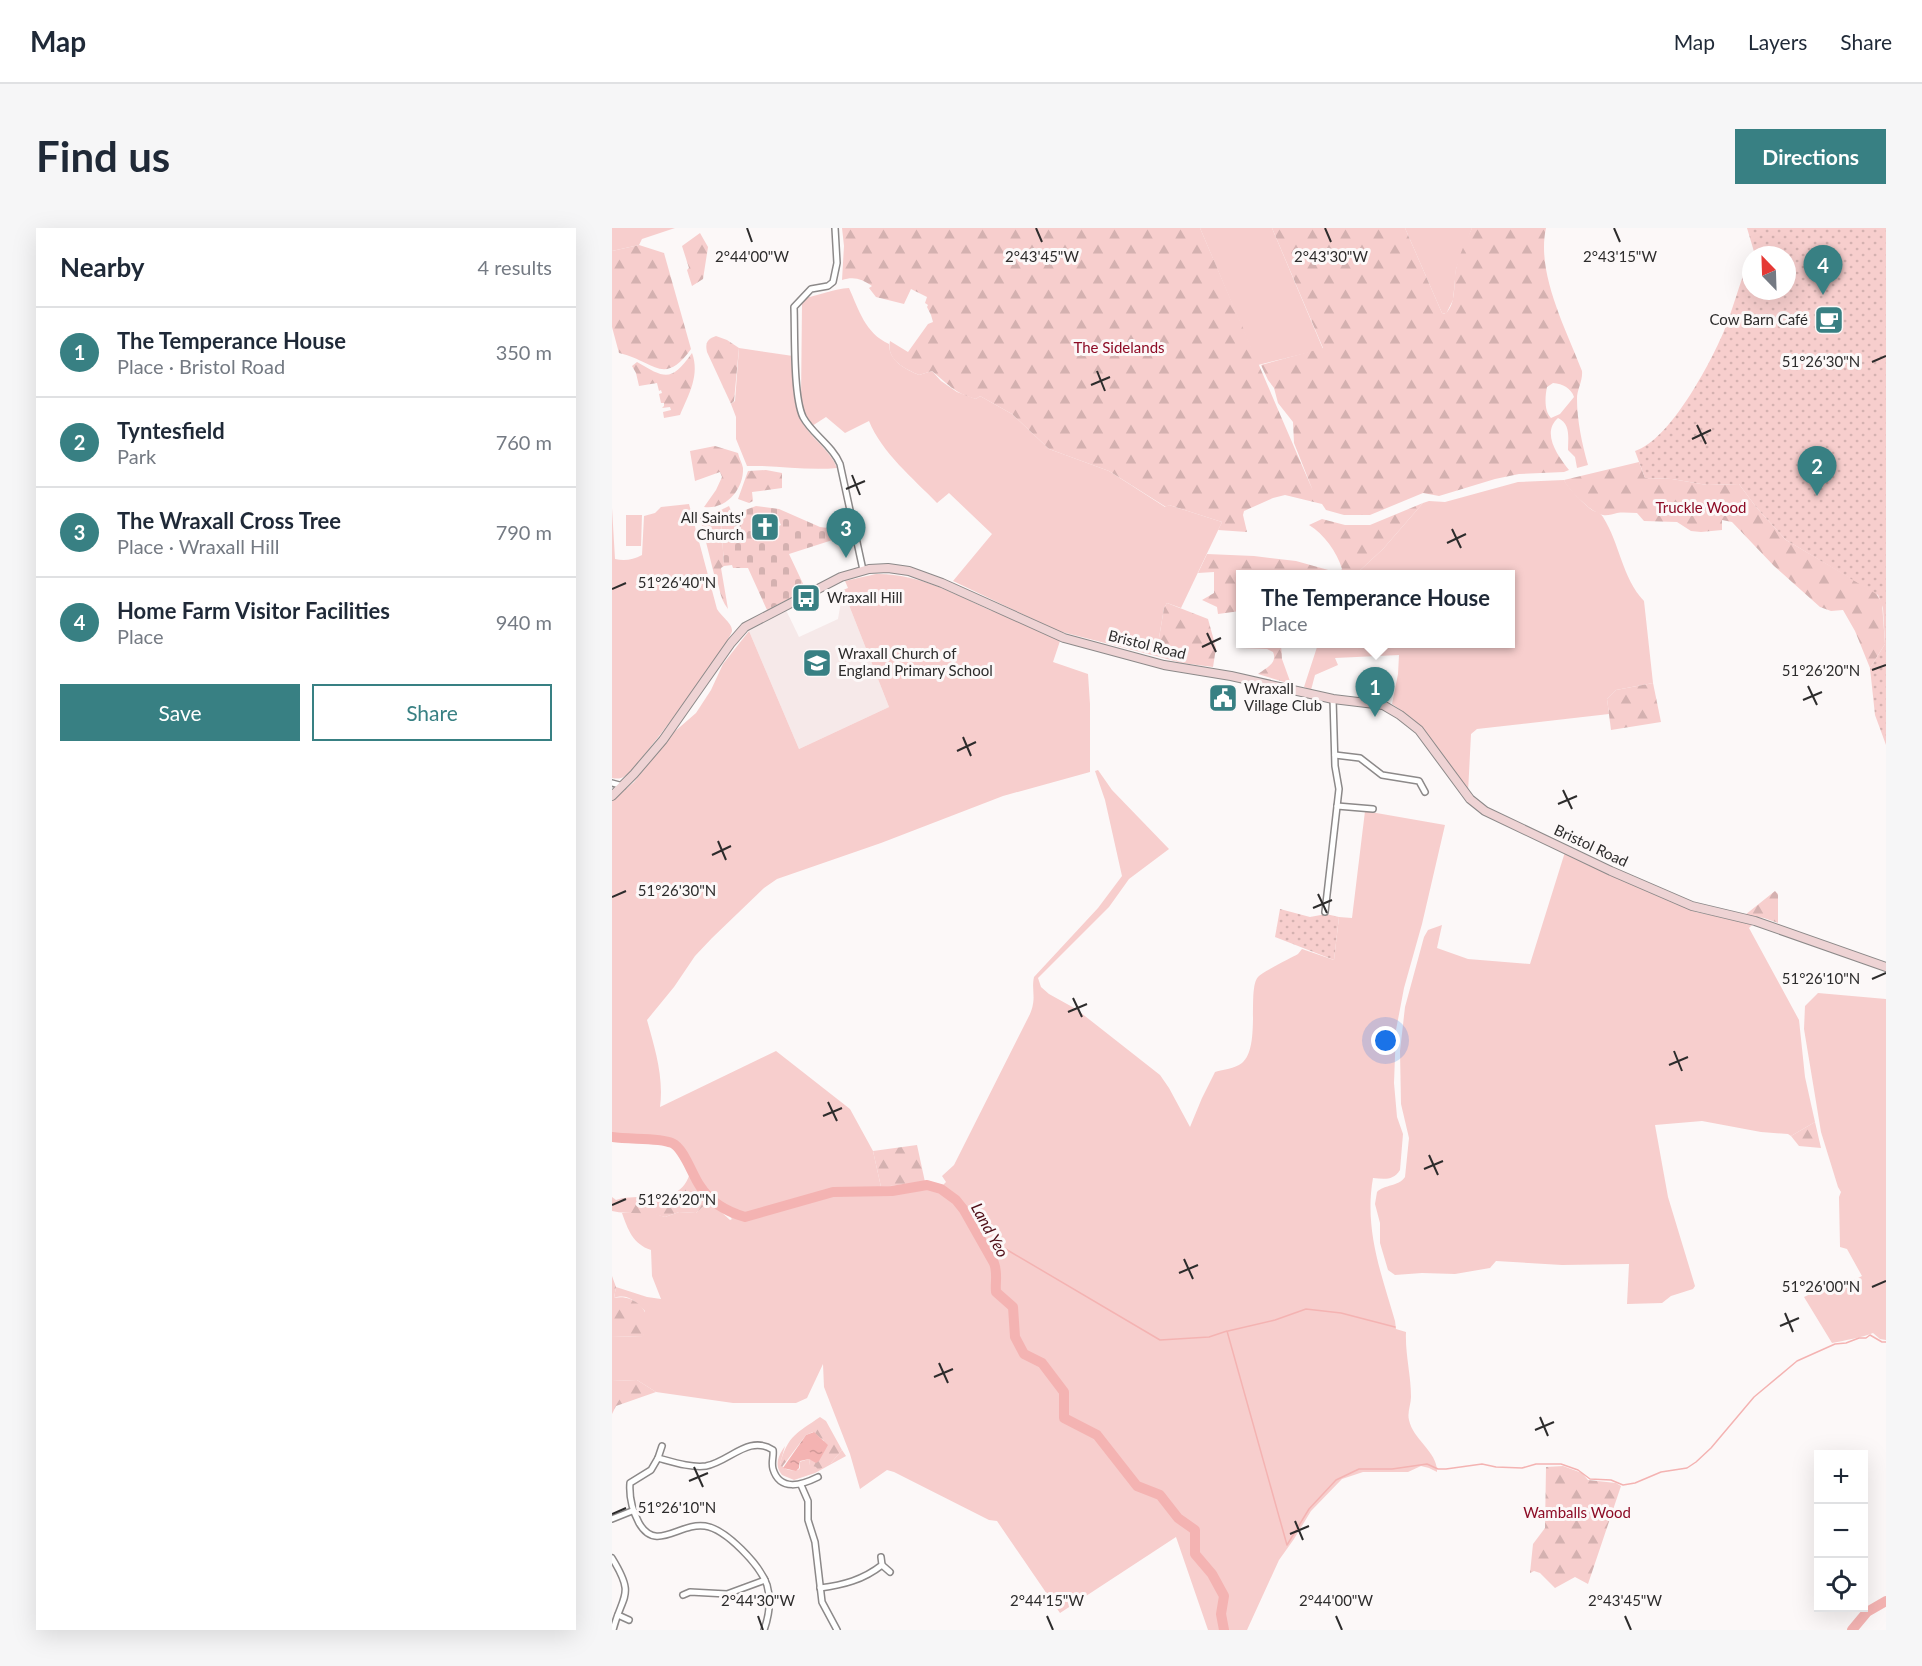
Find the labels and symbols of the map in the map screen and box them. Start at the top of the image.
pin: 4 [1804,245,1842,295]
north arrow [1742,246,1796,300]
text: 2°44'00"W [715,247,789,265]
text: 2°43'45"W [1005,247,1079,265]
text: 2°43'30"W [1294,247,1368,265]
text: 2°43'15"W [1583,247,1657,265]
cafe icon: Cow Barn Café [1813,304,1845,336]
place label: Cow Barn Café [1709,310,1808,328]
park label: The Sidelands [1073,338,1165,356]
text: 51°26'30"N [1782,352,1860,370]
pin: 2 [1798,446,1836,496]
park label: Truckle Wood [1655,498,1747,516]
place label: All Saints' Church [681,508,744,543]
pin: 3 [826,508,866,558]
church icon: All Saints' Church [749,511,781,543]
text: 51°26'40"N [638,573,716,591]
bus stop icon: Wraxall Hill [790,582,822,614]
place label: Wraxall Hill [827,588,903,606]
street label: Bristol Road [1106,626,1188,662]
place label: Wraxall Church of England Primary School [838,644,993,679]
school or university icon: Wraxall Church of England Primary School [801,647,833,679]
text: 51°26'20"N [1782,661,1860,679]
pin: 1 [1356,668,1395,717]
place label: Wraxall Village Club [1244,679,1322,714]
public building icon: Wraxall Village Club [1207,682,1239,714]
street label: Bristol Road [1552,820,1631,870]
text: 51°26'30"N [638,881,716,899]
text: 51°26'10"N [1782,969,1860,987]
your location [1371,1026,1400,1055]
text: 51°26'20"N [638,1190,716,1208]
water label: Land Yeo [968,1199,1013,1260]
text: 51°26'00"N [1782,1277,1860,1295]
text: 51°26'10"N [638,1498,716,1516]
park label: Wamballs Wood [1523,1503,1631,1521]
text: 2°44'30"W [721,1591,795,1609]
text: 2°44'15"W [1010,1591,1084,1609]
text: 2°44'00"W [1299,1591,1373,1609]
text: 2°43'45"W [1588,1591,1662,1609]

